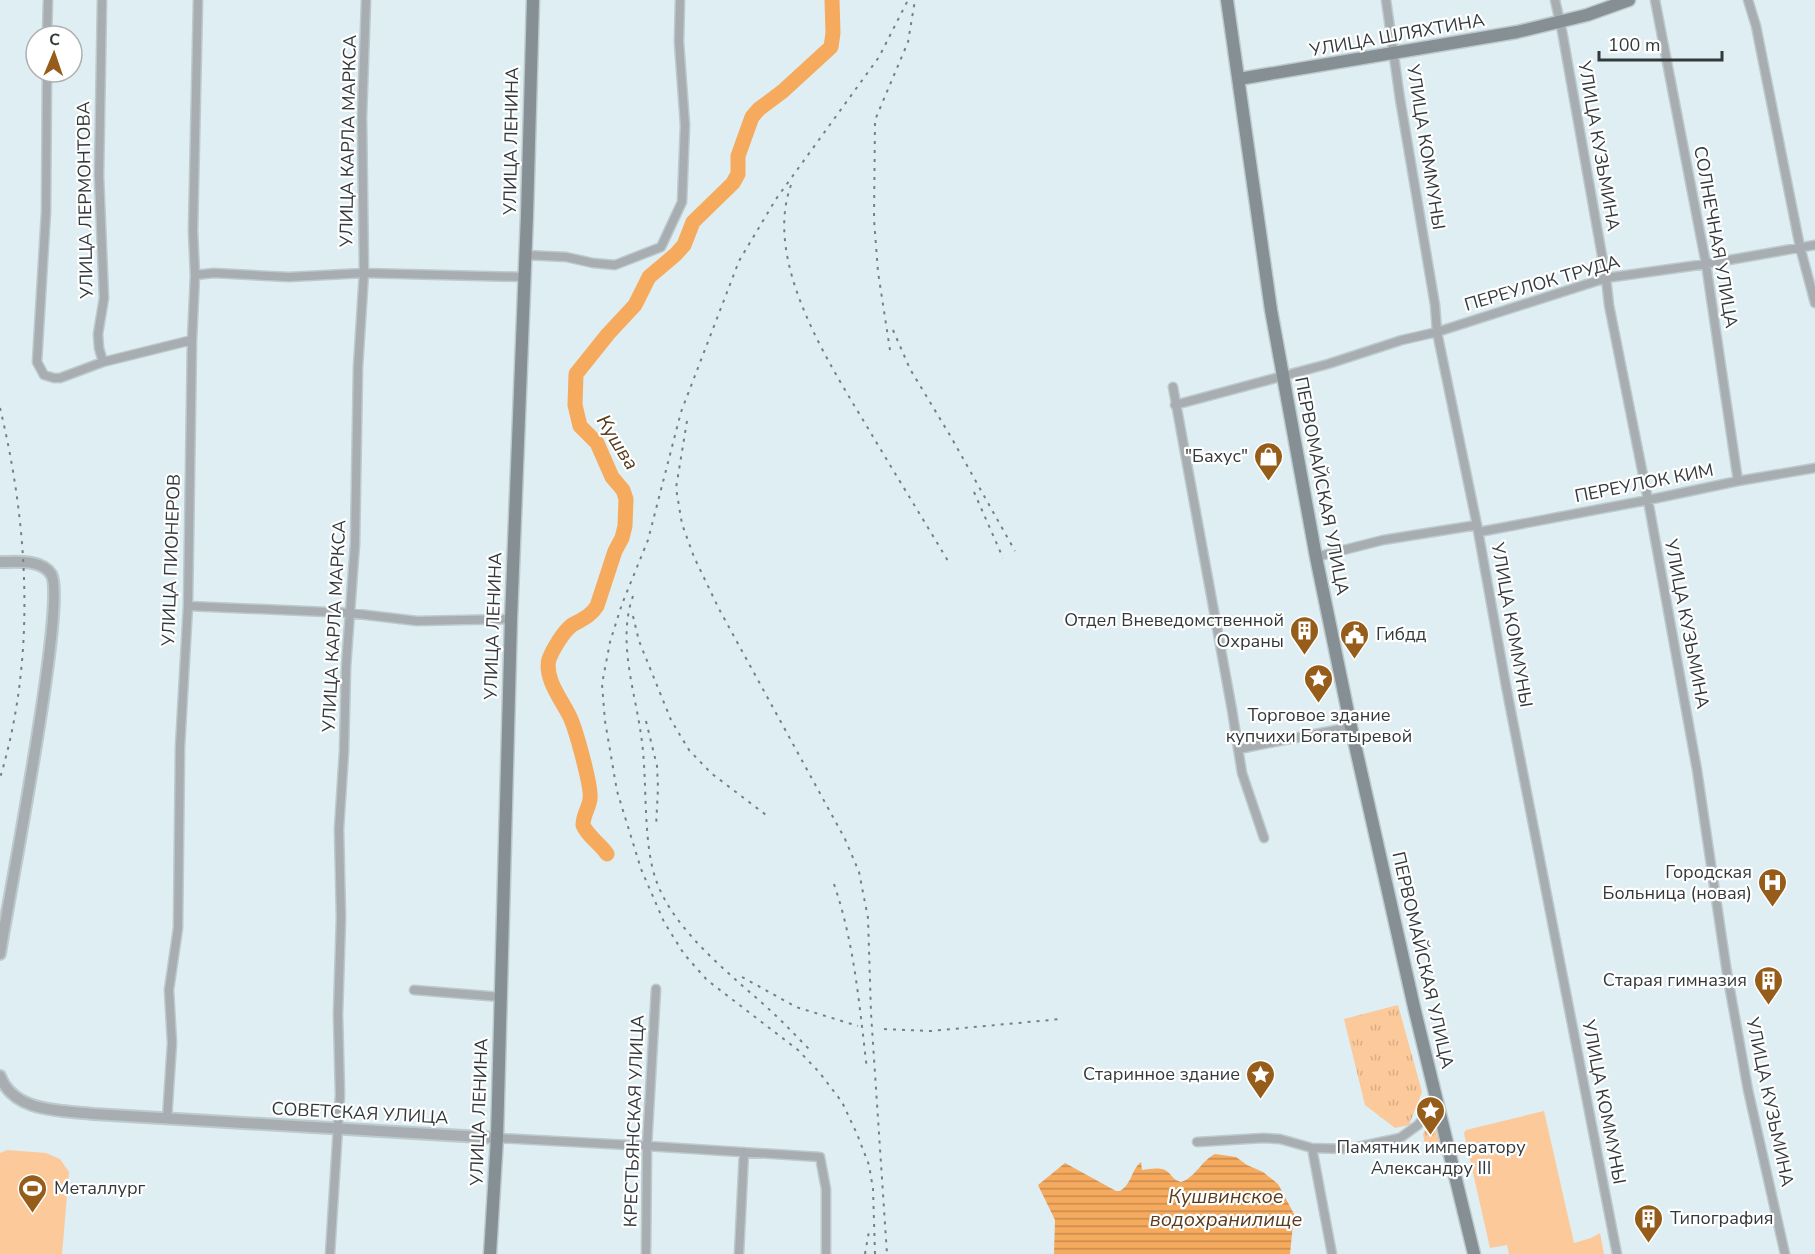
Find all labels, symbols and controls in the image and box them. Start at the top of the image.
street label: УЛИЦА ШЛЯХТИНА [1307,8,1486,62]
north arrow [24,24,84,84]
scale bar [1599,24,1722,62]
text: С [49,29,60,51]
text: 100 m [1608,33,1660,57]
street label: УЛИЦА КАРЛА МАРКСА [334,35,362,248]
street label: УЛИЦА КУЗЬМИНА [1572,58,1626,233]
street label: УЛИЦА КОММУНЫ [1401,62,1451,231]
street label: УЛИЦА ЛЕНИНА [498,67,524,216]
street label: УЛИЦА ЛЕРМОНТОВА [71,101,99,300]
street label: СОЛНЕЧНАЯ УЛИЦА [1688,144,1744,330]
street label: ПЕРЕУЛОК ТРУДА [1461,249,1623,317]
street label: ПЕРВОМАЙСКАЯ УЛИЦА [1289,375,1355,597]
water label: Кушва [590,409,645,475]
shop icon: "Бахус" [1253,440,1285,482]
place label: "Бахус" [1185,444,1248,468]
street label: ПЕРЕУЛОК КИМ [1572,458,1716,508]
street label: УЛИЦА ПИОНЕРОВ [156,473,186,648]
street label: УЛИЦА КАРЛА МАРКСА [316,519,352,734]
street label: УЛИЦА КУЗЬМИНА [1659,536,1715,711]
street label: УЛИЦА КОММУНЫ [1486,540,1538,709]
street label: УЛИЦА ЛЕНИНА [478,552,508,701]
place label: Отдел Вневедомственной Охраны [1064,608,1284,653]
building icon: Отдел Вневедомственной Охраны [1289,614,1321,656]
public building icon: Гибдд [1339,618,1371,660]
place label: Гибдд [1376,622,1427,646]
place icon: Торговое здание купчихи Богатыревой [1303,662,1335,704]
place label: Торговое здание купчихи Богатыревой [1226,703,1412,748]
street label: ПЕРВОМАЙСКАЯ УЛИЦА [1386,849,1460,1071]
place label: Городская Больница (новая) [1603,860,1752,905]
hospital icon: Городская Больница (новая) [1757,866,1789,908]
building icon: Старая гимназия [1752,964,1784,1006]
place label: Старая гимназия [1603,968,1747,992]
street label: КРЕСТЬЯНСКАЯ УЛИЦА [618,1014,650,1228]
street label: УЛИЦА КУЗЬМИНА [1740,1014,1800,1189]
street label: УЛИЦА КОММУНЫ [1576,1017,1632,1186]
street label: УЛИЦА ЛЕНИНА [464,1038,494,1187]
place icon: Старинное здание [1245,1058,1277,1100]
place label: Старинное здание [1083,1062,1240,1086]
place icon: Памятник императору Александру III [1415,1094,1447,1136]
street label: СОВЕТСКАЯ УЛИЦА [271,1096,449,1130]
place label: Памятник императору Александру III [1336,1135,1526,1180]
sports icon: Металлург [17,1172,49,1214]
place label: Металлург [54,1176,146,1200]
water label: Кушвинское водохранилище [1150,1183,1302,1233]
building icon: Типография [1633,1202,1665,1244]
place label: Типография [1670,1206,1773,1230]

